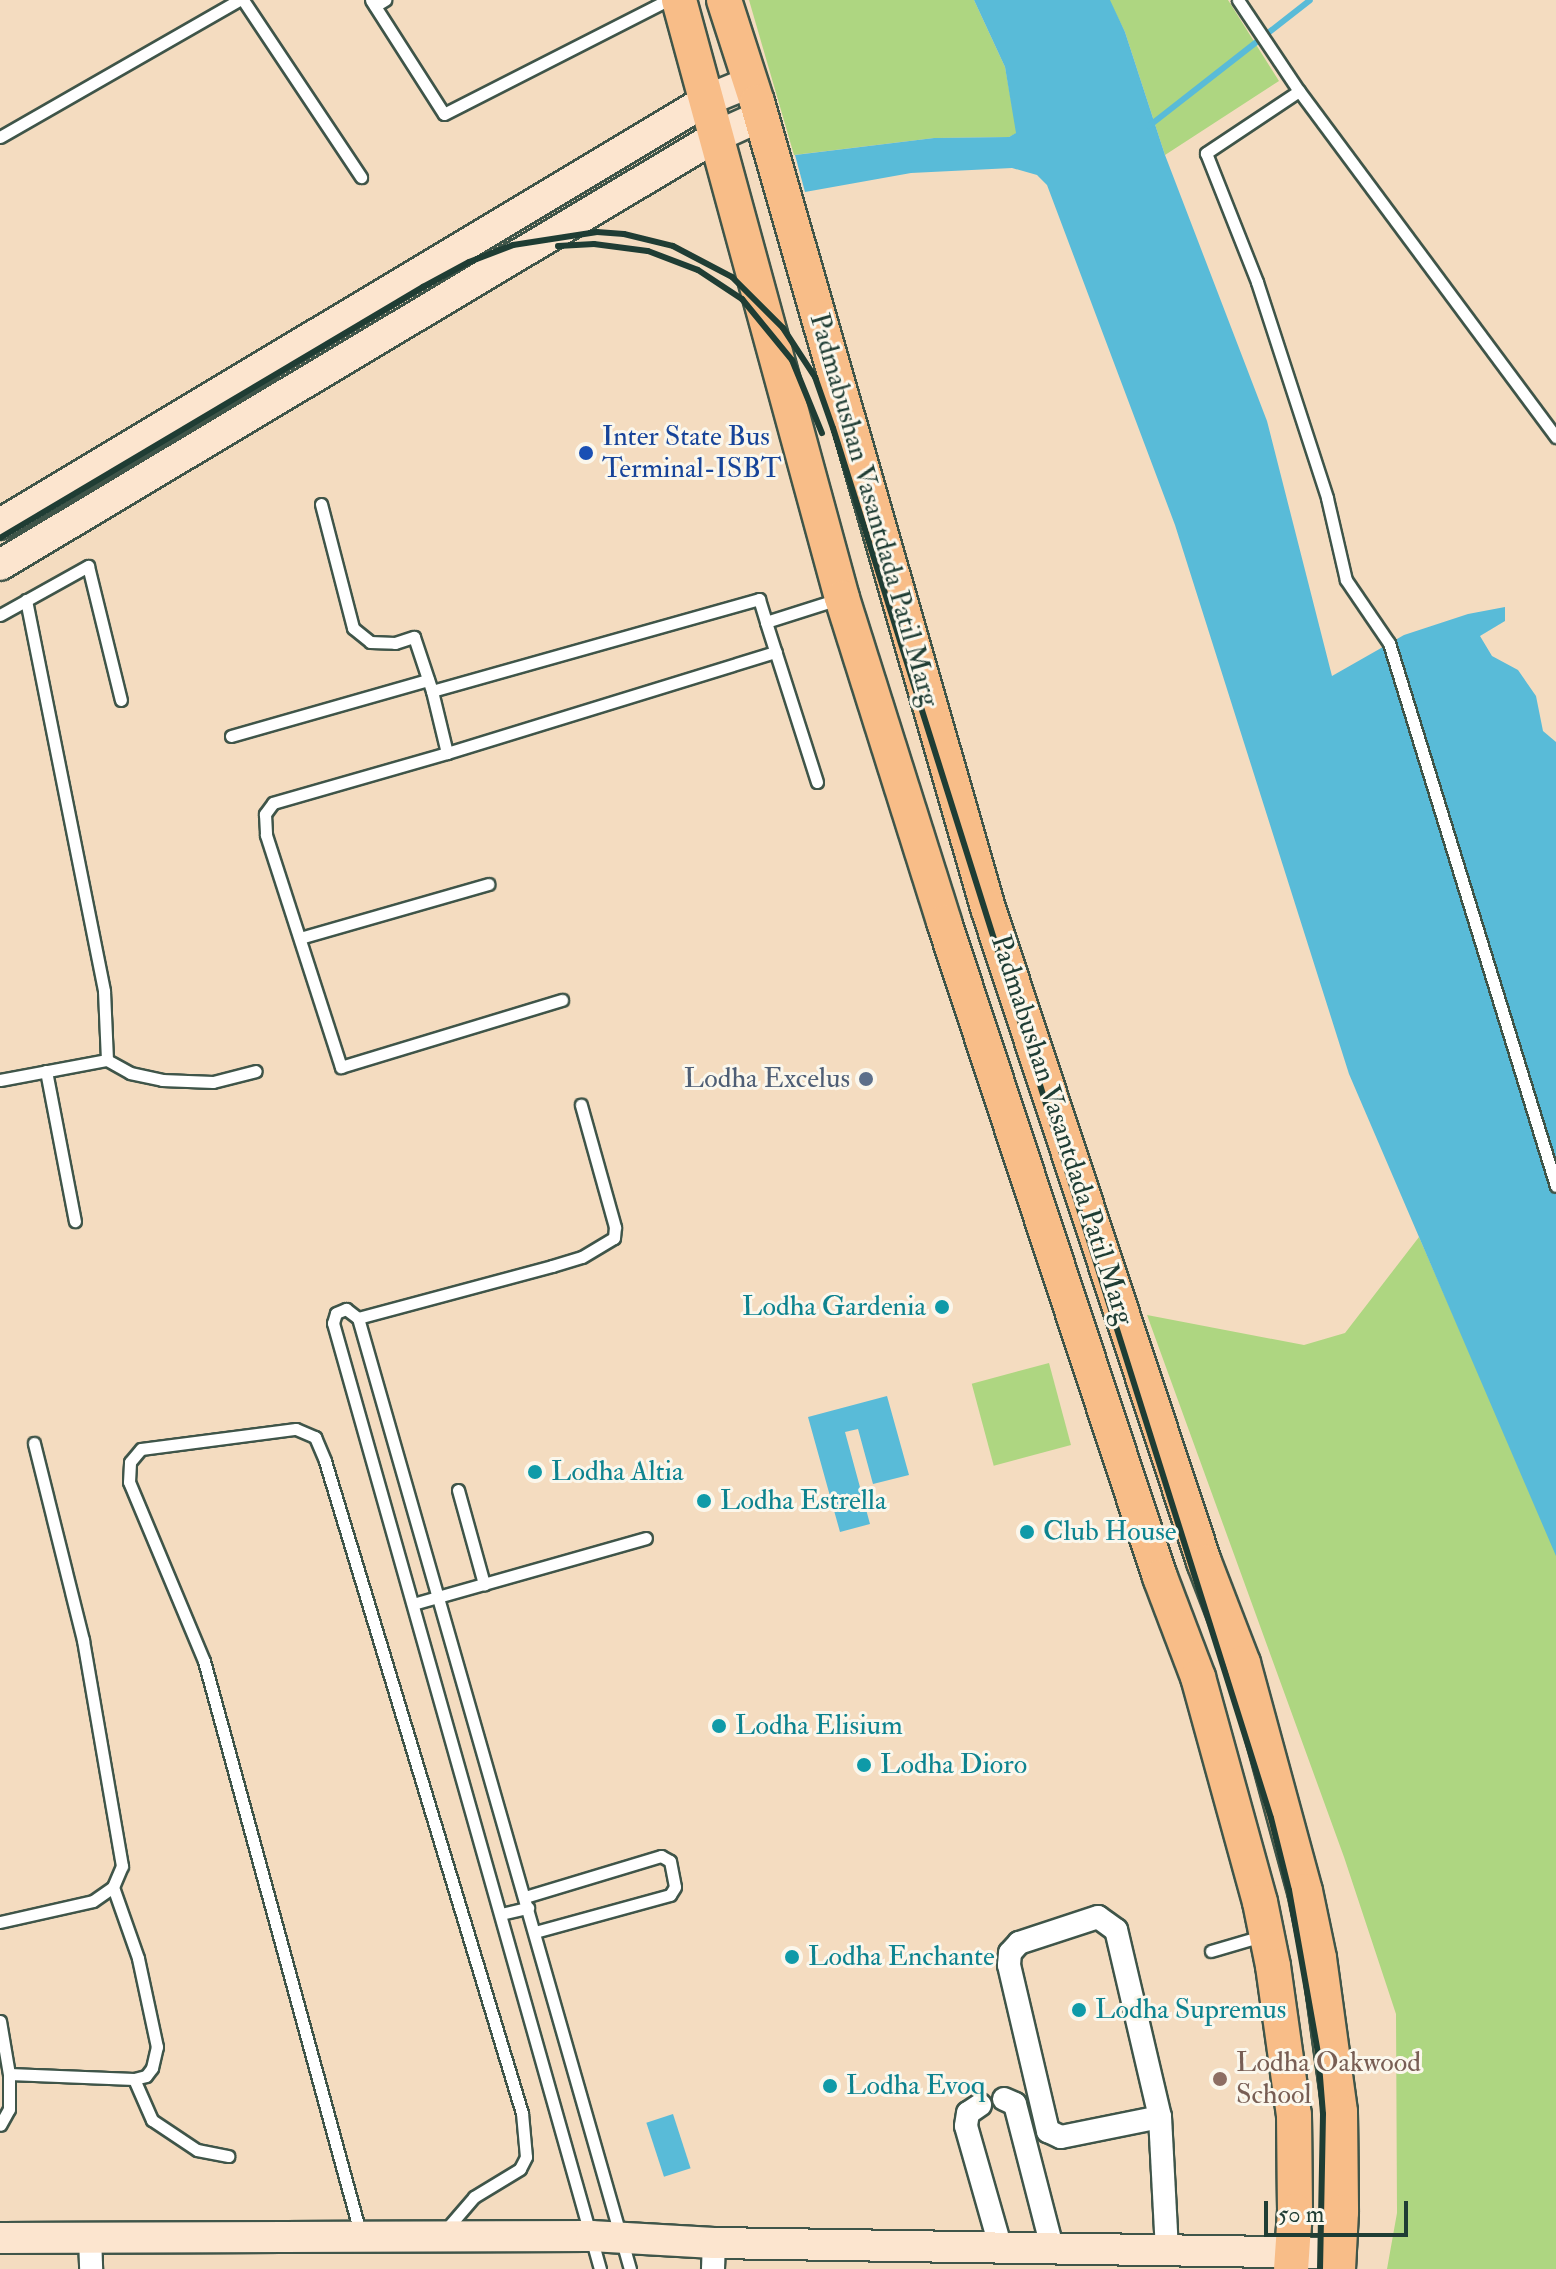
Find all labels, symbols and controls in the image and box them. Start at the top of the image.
street label: Padmabushan Vasantdada Patil Marg [802,309,946,711]
place label: Inter State Bus Terminal-ISBT [602,420,782,486]
marker: Inter State Bus Terminal-ISBT [577,444,595,462]
street label: Padmabushan Vasantdada Patil Marg [983,931,1141,1329]
place label: Lodha Excelus [684,1062,850,1096]
marker: Lodha Excelus [857,1070,875,1088]
place label: Lodha Gardenia [742,1290,926,1324]
marker: Lodha Gardenia [933,1298,951,1316]
place label: Lodha Altia [551,1455,684,1489]
marker: Lodha Altia [526,1463,544,1481]
place label: Lodha Estrella [720,1484,887,1518]
marker: Lodha Estrella [695,1492,713,1510]
place label: Club House [1043,1515,1176,1549]
marker: Club House [1018,1523,1036,1541]
place label: Lodha Elisium [735,1709,903,1743]
marker: Lodha Elisium [710,1717,728,1735]
place label: Lodha Dioro [880,1748,1027,1782]
marker: Lodha Dioro [855,1756,873,1774]
place label: Lodha Enchante [808,1940,995,1974]
marker: Lodha Enchante [783,1948,801,1966]
place label: Lodha Supremus [1095,1993,1286,2027]
marker: Lodha Supremus [1070,2001,1088,2019]
place label: Lodha Oakwood School [1236,2046,1421,2112]
place label: Lodha Evoq [846,2069,985,2103]
marker: Lodha Oakwood School [1211,2070,1229,2088]
marker: Lodha Evoq [821,2077,839,2095]
scale bar [1268,2185,1412,2235]
text: 50 m [1278,2199,1324,2230]

